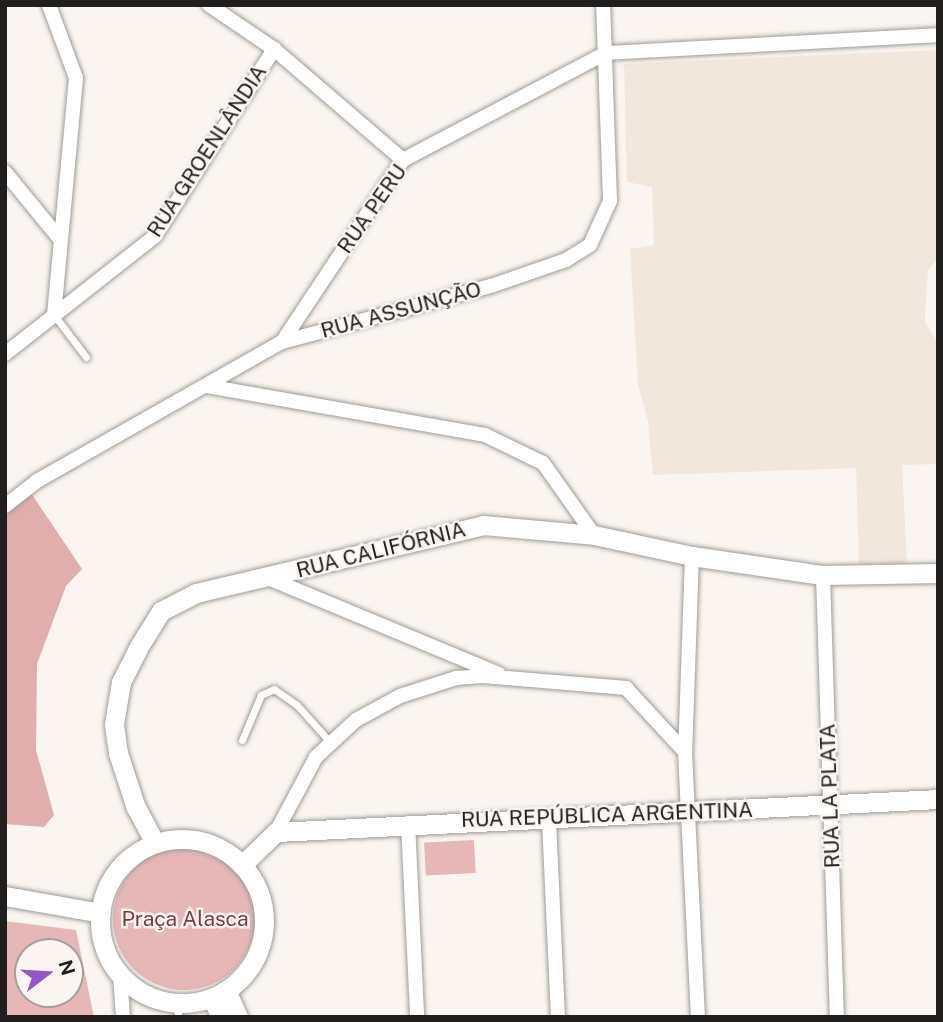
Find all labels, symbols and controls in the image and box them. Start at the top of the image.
street label: RUA GROENLÂNDIA [142,60,272,242]
street label: RUA PERU [332,160,412,258]
street label: RUA ASSUNÇÃO [318,276,484,344]
street label: RUA CALIFÓRNIA [294,517,468,583]
street label: RUA LA PLATA [815,723,845,869]
street label: RUA REPÚBLICA ARGENTINA [461,797,753,833]
park label: Praça Alasca [122,906,248,932]
north arrow [14,938,84,1008]
text: N [54,957,80,978]

